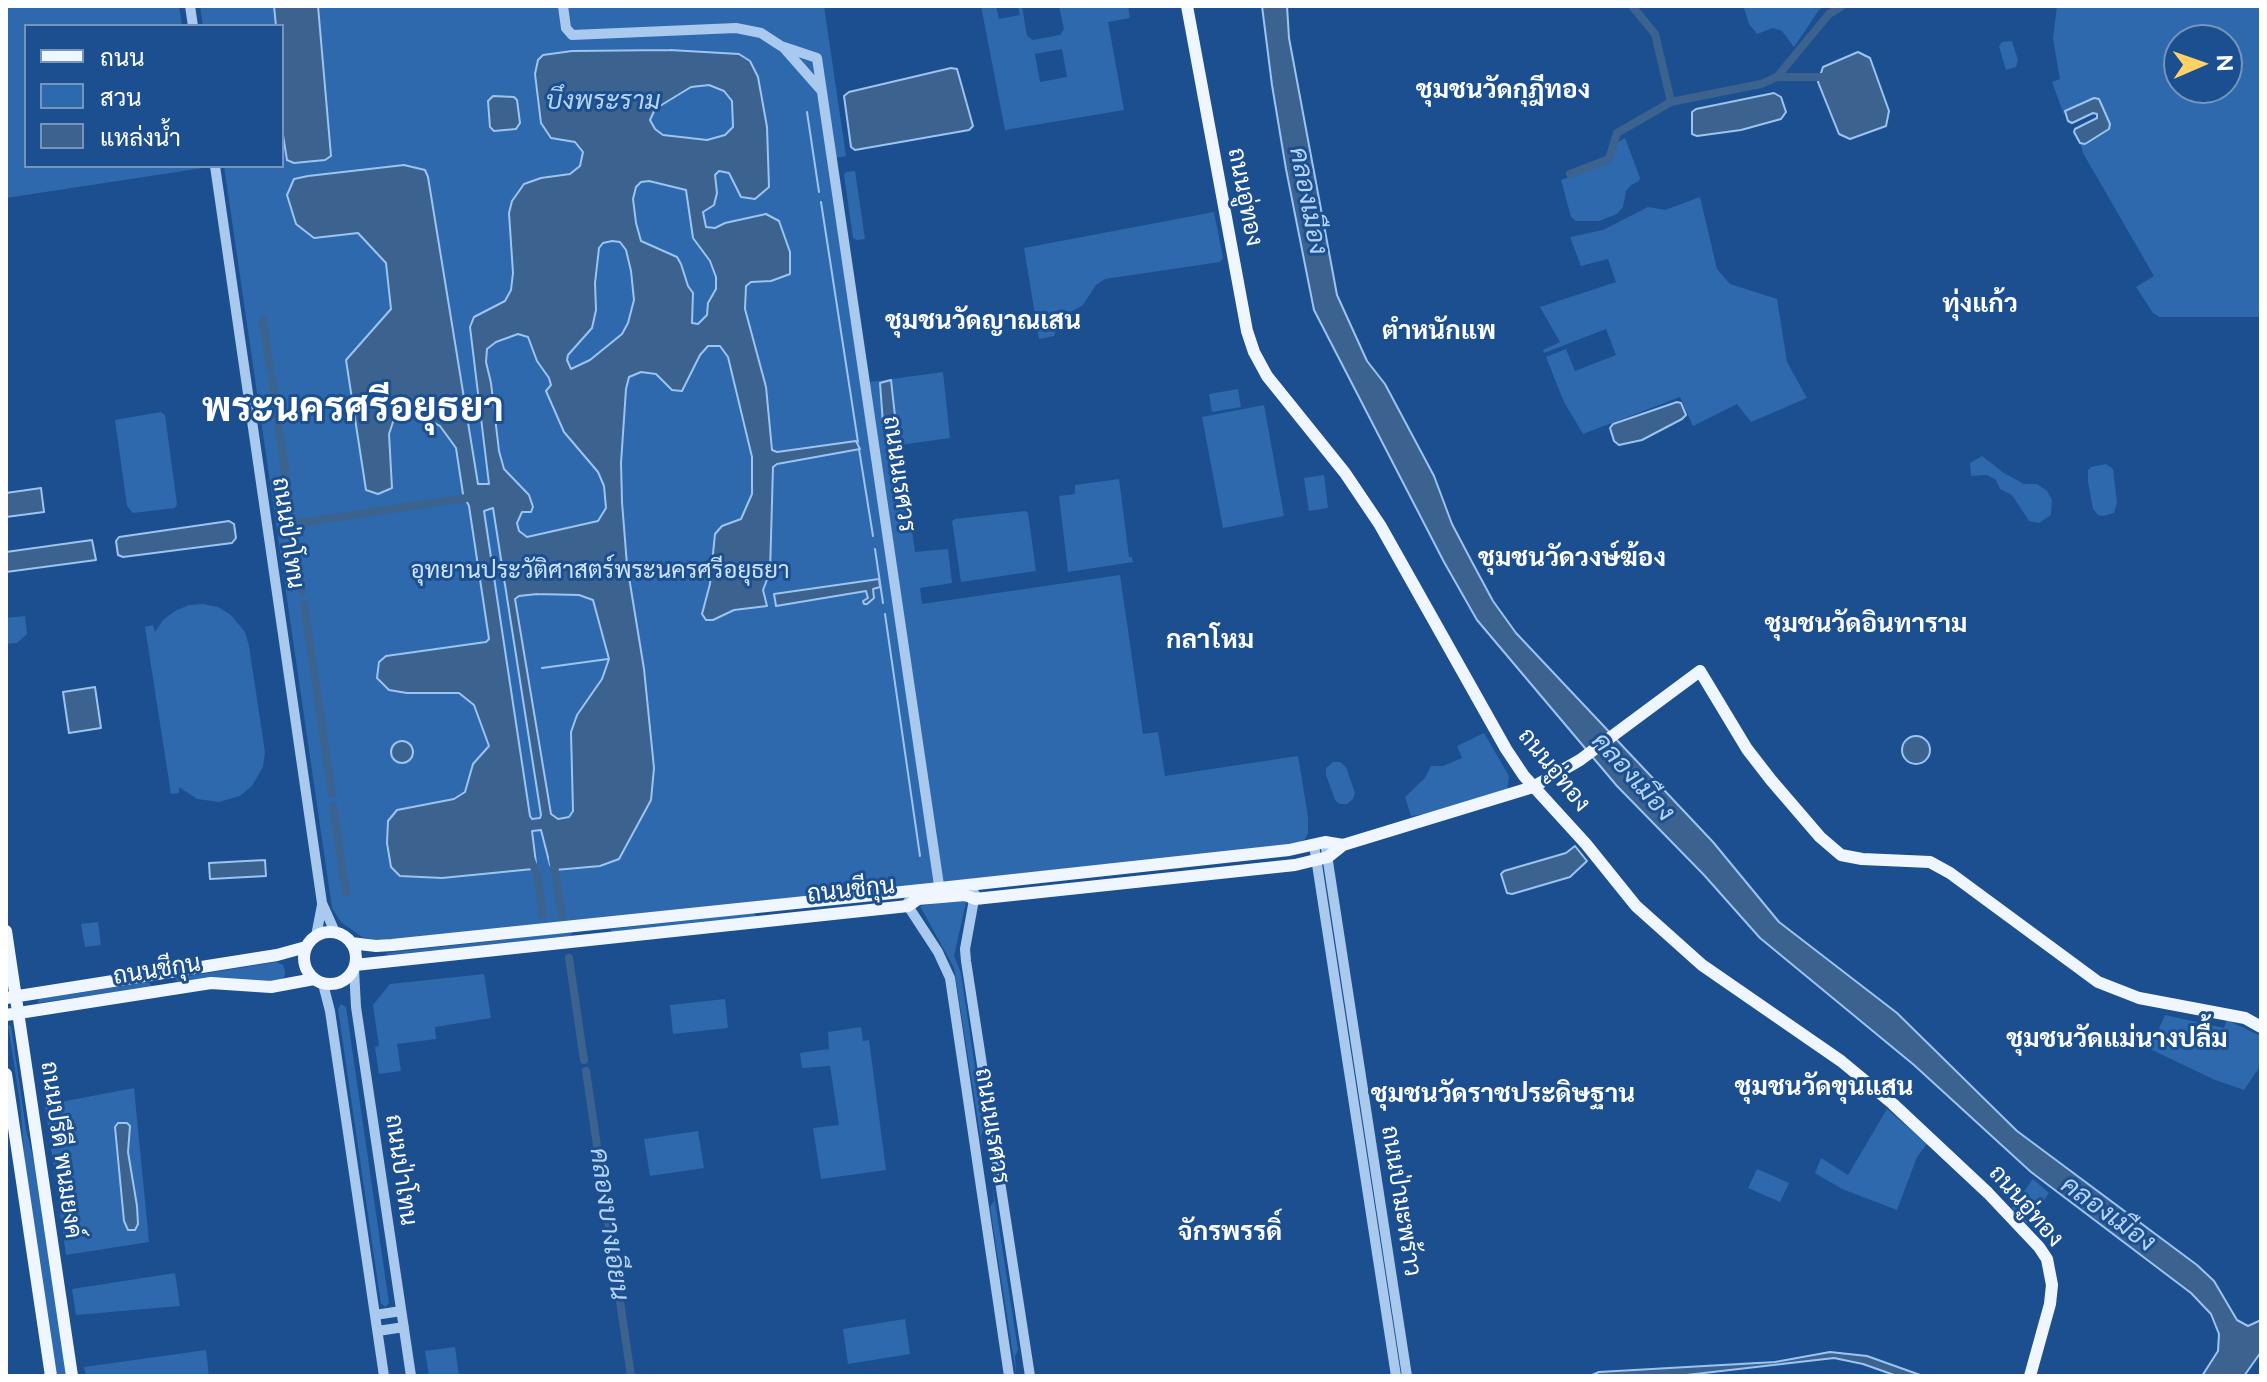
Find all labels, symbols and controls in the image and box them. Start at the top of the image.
legend [24,24,284,168]
north arrow [2163,24,2243,104]
text: ถนน [100,43,145,72]
text: N [2212,54,2238,72]
district label: ชุมชนวัดกุฎีทอง [1416,74,1590,106]
text: สวน [100,83,142,112]
water label: บึงพระราม [546,85,660,117]
text: แหล่งน้ำ [100,123,181,152]
street label: ถนนอู่ทอง [1221,145,1269,249]
water label: คลองเมือง [1282,145,1334,257]
district label: ทุ่งแก้ว [1942,288,2018,320]
district label: ชุมชนวัดญาณเสน [885,305,1081,337]
district label: ตำหนักแพ [1382,315,1496,347]
district label: พระนครศรีอยุธยา [202,385,504,433]
street label: ถนนนเรศวร [877,414,921,534]
street label: ถนนป่าโทน [266,476,310,590]
district label: ชุมชนวัดวงษ์ฆ้อง [1478,542,1666,574]
park label: อุทยานประวัติศาสตร์พระนครศรีอยุธยา [410,557,790,585]
district label: ชุมชนวัดอินทาราม [1765,608,1967,640]
district label: กลาโหม [1166,624,1254,656]
street label: ถนนอู่ทอง [1512,722,1596,818]
water label: คลองเมือง [1585,726,1681,828]
street label: ถนนชีกุน [806,871,896,909]
street label: ถนนชีกุน [111,949,203,991]
district label: ชุมชนวัดแม่นางปลื้ม [2006,1023,2228,1055]
street label: ถนนปรีดี พนมยงค์ [34,1060,88,1240]
street label: ถนนนเรศวร [969,1066,1015,1186]
district label: ชุมชนวัดขุนแสน [1735,1071,1913,1103]
district label: ชุมชนวัดราชประดิษฐาน [1371,1078,1635,1110]
street label: ถนนป่าโทน [379,1113,423,1227]
street label: ถนนป่ามะพร้าว [1375,1124,1427,1278]
water label: คลองบางเอียน [583,1146,635,1302]
street label: ถนนอู่ทอง [1983,1159,2069,1253]
water label: คลองเมือง [2055,1169,2161,1259]
district label: จักรพรรดิ์ [1178,1216,1282,1248]

